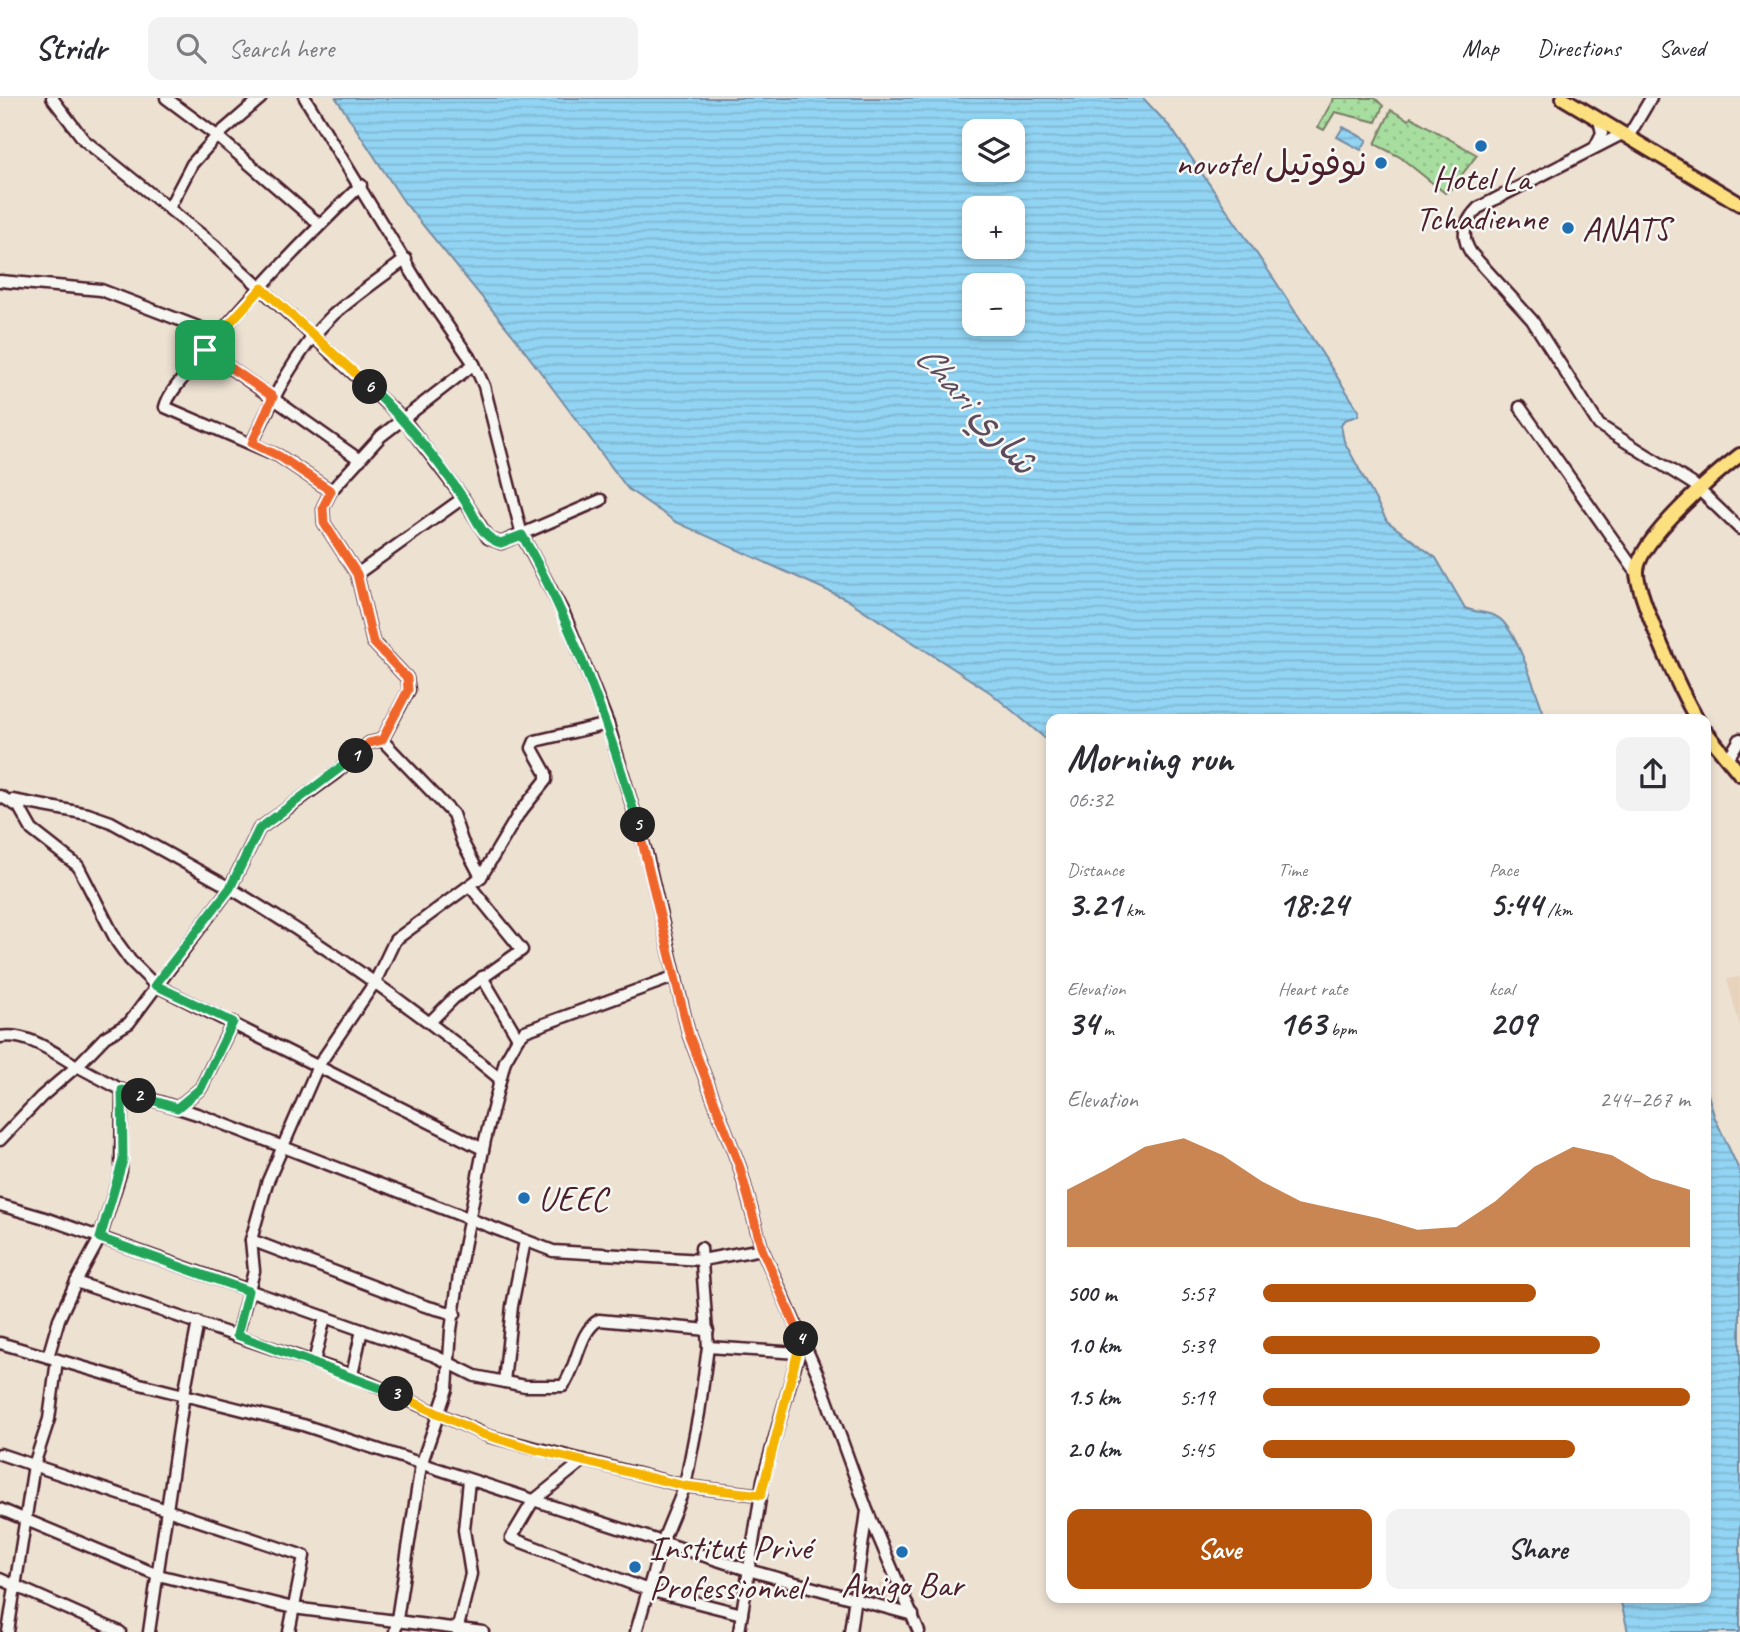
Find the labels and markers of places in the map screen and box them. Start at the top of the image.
marker: Hotel La Tchadienne [1473,138,1489,154]
place label: novotel نوفوتيل [1175,141,1367,186]
marker: novotel نوفوتيل [1373,155,1389,171]
place label: Hotel La Tchadienne [1415,156,1549,241]
place label: ANATS [1582,206,1675,251]
marker: ANATS [1560,220,1576,236]
pin [175,320,235,380]
pin: 6 [352,370,388,404]
pin: 1 [338,738,374,774]
pin: 5 [620,808,656,842]
pin: 2 [122,1079,156,1114]
place label: UEEC [538,1176,611,1221]
marker: UEEC [516,1190,532,1206]
pin: 4 [784,1322,818,1356]
pin: 3 [378,1376,414,1412]
place label: Institut Privé Professionnel [649,1525,817,1610]
marker: Amigo Bar [894,1544,910,1560]
marker: Institut Privé Professionnel [627,1559,643,1575]
place label: Amigo Bar [841,1562,965,1607]

